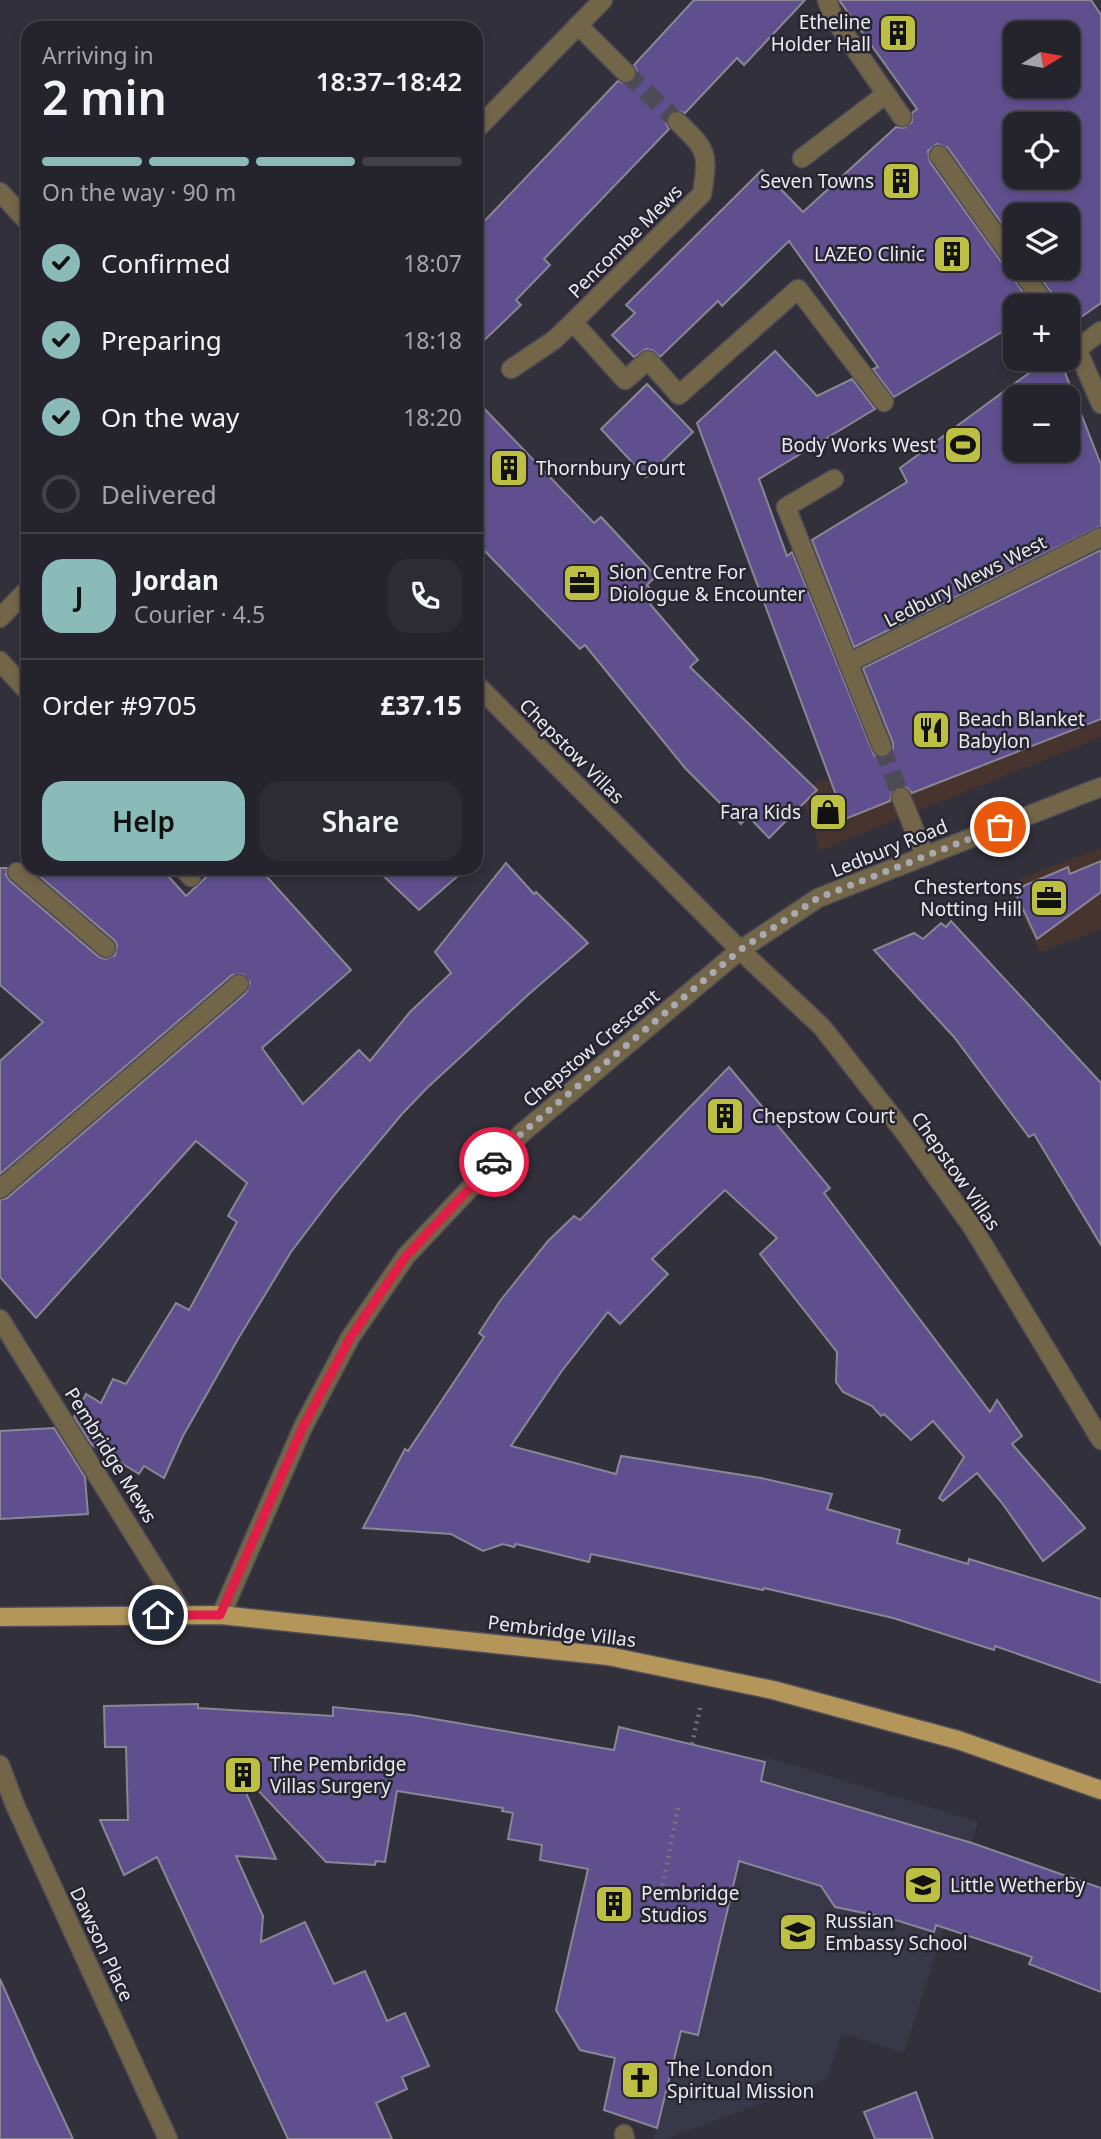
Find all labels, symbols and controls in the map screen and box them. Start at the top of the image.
place label: Etheline Holder Hall [771,9,871,57]
building icon: Etheline Holder Hall [877,12,919,54]
north arrow [1003,21,1080,98]
map controls [1003,21,1080,462]
text: Arriving in [42,39,154,71]
text: 18:37–18:42 [316,63,462,99]
text: 2 min [42,66,167,128]
button: locate [1003,112,1080,189]
building icon: Seven Towns [880,160,922,202]
place label: Seven Towns [760,168,874,194]
text: On the way · 90 m [42,176,236,208]
street label: Pencombe Mews [562,178,688,304]
button: layers [1003,203,1080,280]
building icon: LAZEO Clinic [931,233,973,275]
place label: LAZEO Clinic [814,241,925,267]
icon: check [42,244,80,282]
text: Confirmed [101,245,231,281]
text: 18:07 [403,247,462,279]
button: + [1003,294,1080,371]
icon: check [42,321,80,359]
text: Preparing [101,322,222,358]
text: 18:18 [403,324,462,356]
button: − [1003,385,1080,462]
icon: check [42,398,80,436]
text: On the way [101,399,239,435]
text: 18:20 [403,401,462,433]
sports icon: Body Works West [942,424,984,466]
place label: Body Works West [781,432,936,458]
building icon: Thornbury Court [488,447,530,489]
place label: Thornbury Court [536,455,685,481]
text: Delivered [101,476,217,512]
street label: Ledbury Mews West [879,529,1051,633]
button: phone [388,559,462,633]
place label: Sion Centre For Diologue & Encounter [609,559,806,607]
text: Jordan [134,562,219,598]
office icon: Sion Centre For Diologue & Encounter [561,562,603,604]
text: J [75,578,83,614]
text: Courier · 4.5 [134,598,265,630]
text: Order #9705 [42,687,197,723]
text: £37.15 [380,687,462,723]
street label: Chepstow Villas [514,693,630,809]
place label: Beach Blanket Babylon [958,706,1085,754]
restaurant icon: Beach Blanket Babylon [910,709,952,751]
button: Help [42,781,245,861]
button: Share [259,781,462,861]
shop icon: Fara Kids [807,791,849,833]
pin [970,797,1030,857]
place label: Fara Kids [720,799,801,825]
icon: bag [981,808,1019,846]
street label: Ledbury Road [827,813,951,883]
place label: Chestertons Notting Hill [914,874,1022,922]
office icon: Chestertons Notting Hill [1028,877,1070,919]
street label: Chepstow Crescent [517,983,665,1113]
building icon: Chepstow Court [704,1095,746,1137]
place label: Chepstow Court [752,1103,895,1129]
street label: Chepstow Villas [905,1107,1007,1235]
courier [459,1127,529,1197]
icon: car [475,1143,513,1181]
street label: Pembridge Mews [59,1382,163,1528]
pin [128,1585,188,1645]
icon: home [139,1596,177,1634]
street label: Pembridge Villas [486,1609,638,1653]
place label: The Pembridge Villas Surgery [270,1751,406,1799]
building icon: The Pembridge Villas Surgery [222,1754,264,1796]
school or university icon: Little Wetherby [902,1864,944,1906]
place label: Little Wetherby [950,1872,1086,1898]
place label: Pembridge Studios [641,1880,740,1928]
street label: Dawson Place [64,1882,140,2006]
building icon: Pembridge Studios [593,1883,635,1925]
place label: Russian Embassy School [825,1908,968,1956]
school or university icon: Russian Embassy School [777,1911,819,1953]
place label: The London Spiritual Mission [667,2056,814,2104]
church icon: The London Spiritual Mission [619,2059,661,2101]

